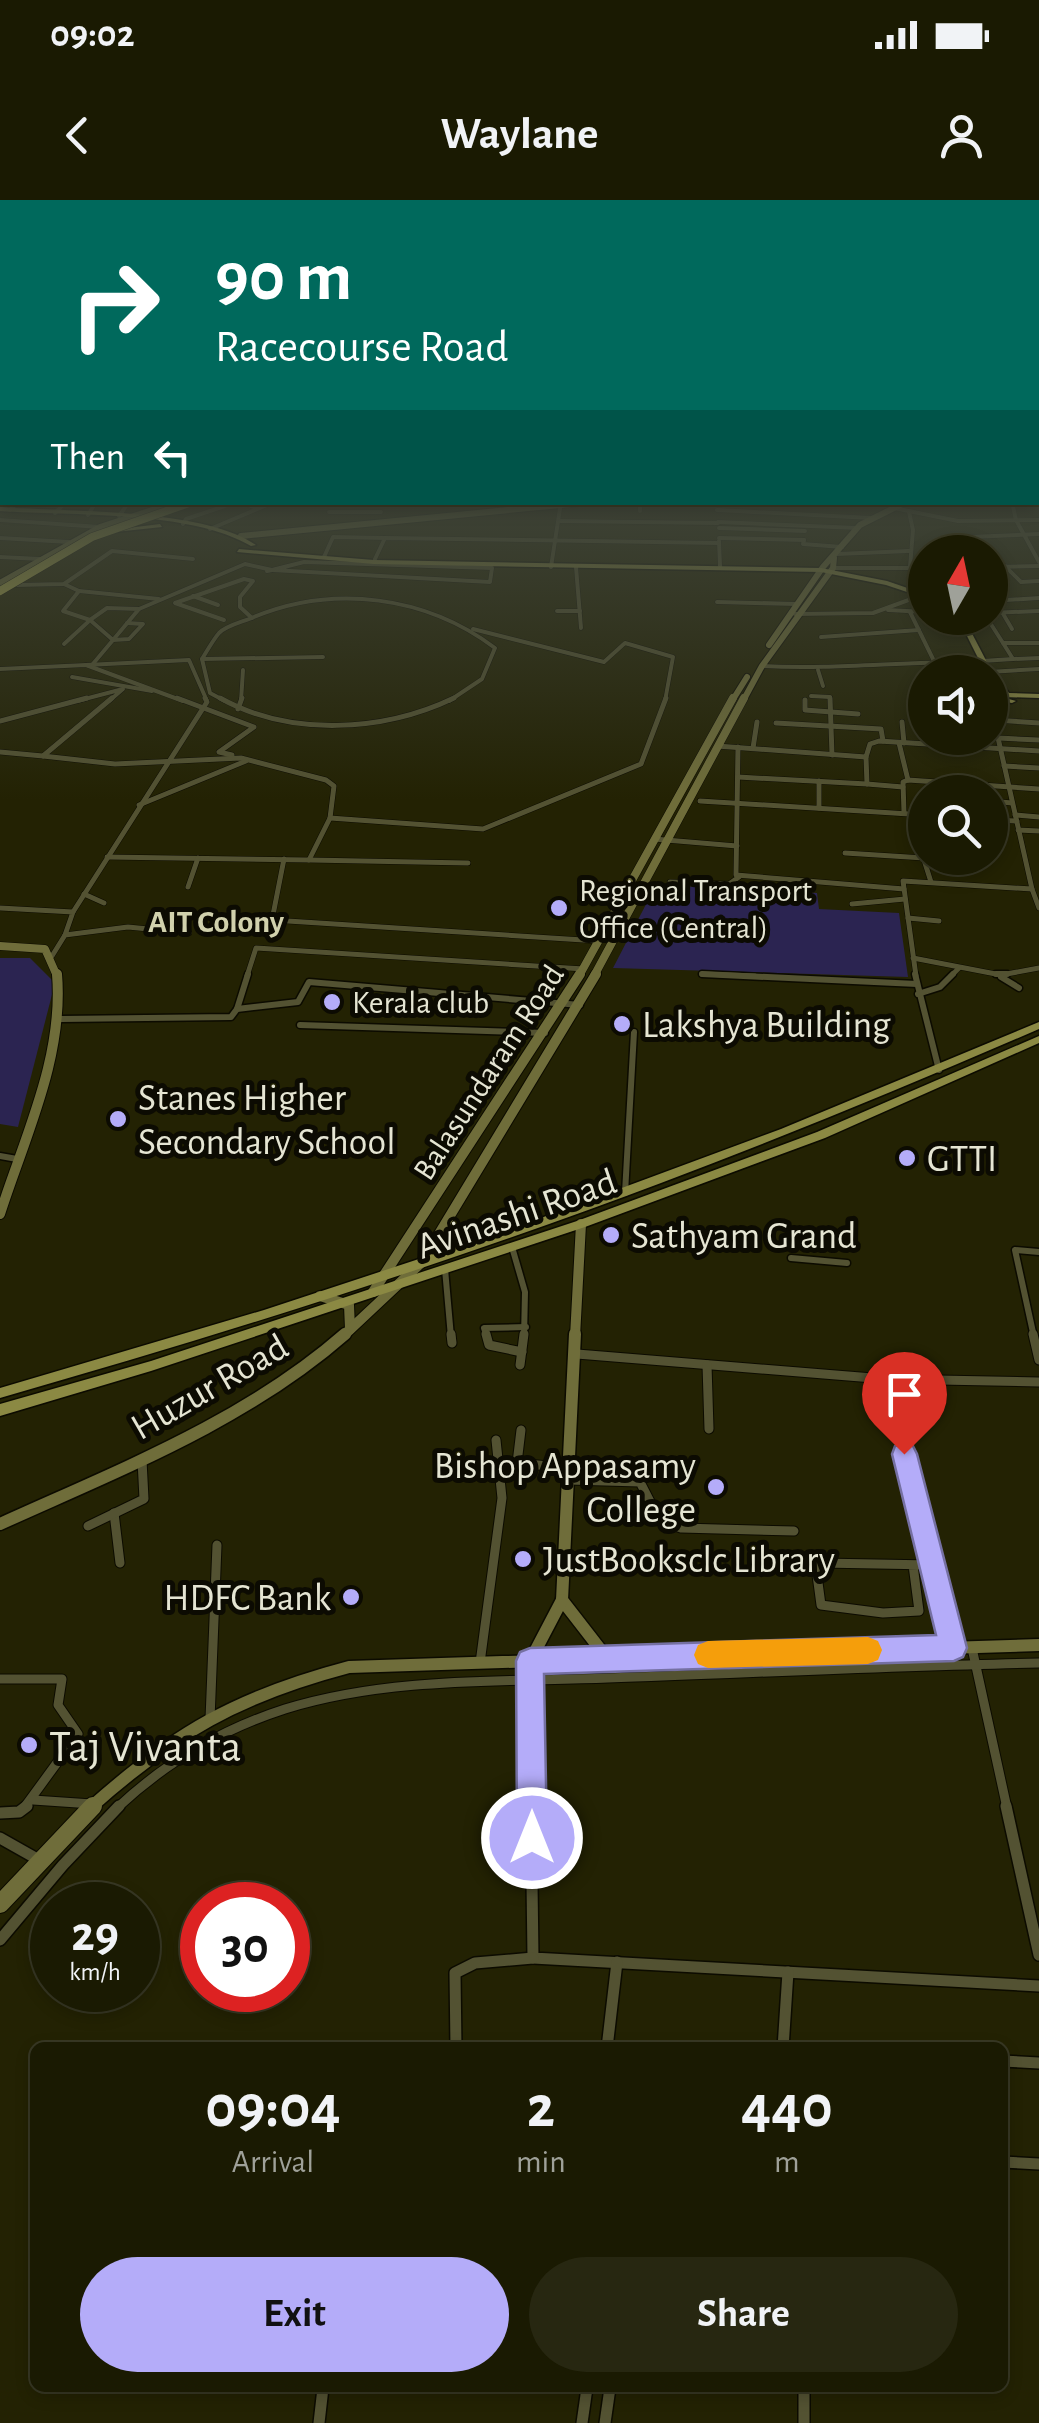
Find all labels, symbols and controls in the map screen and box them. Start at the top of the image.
text: 09:02 [50,16,135,54]
icon: back [50,108,105,163]
icon: person [934,108,989,163]
text: Waylane [441,112,598,157]
icon: right [50,240,180,370]
text: 90 m [215,243,352,313]
text: Racecourse Road [215,325,509,370]
icon: left [145,430,200,485]
text: Then [50,439,125,477]
north arrow [908,535,1008,635]
map controls [908,535,1008,875]
button: sound [908,655,1008,755]
button: search [908,775,1008,875]
place label: Regional Transport Office (Central) [579,875,812,944]
marker: Regional Transport Office (Central) [548,897,570,919]
district label: AIT Colony [148,906,285,938]
street label: Balasundaram Road [408,959,570,1186]
place label: Kerala club [352,987,489,1019]
marker: Kerala club [321,991,343,1013]
place label: Lakshya Building [642,1007,891,1045]
marker: Lakshya Building [611,1013,633,1035]
place label: Stanes Higher Secondary School [138,1080,396,1162]
marker: Stanes Higher Secondary School [107,1108,129,1130]
place label: GTTI [927,1141,997,1179]
marker: GTTI [896,1147,918,1169]
street label: Avinashi Road [412,1163,621,1267]
place label: Sathyam Grand [631,1218,857,1256]
marker: Sathyam Grand [600,1224,622,1246]
street label: Huzur Road [125,1328,295,1448]
pin [862,1352,947,1455]
icon: arrive [877,1367,932,1422]
place label: Bishop Appasamy College [434,1448,696,1530]
marker: Bishop Appasamy College [705,1476,727,1498]
place label: JustBooksclc Library [543,1542,835,1580]
marker: JustBooksclc Library [512,1548,534,1570]
place label: HDFC Bank [163,1580,332,1618]
marker: HDFC Bank [340,1586,362,1608]
place label: Taj Vivanta [49,1725,241,1770]
marker: Taj Vivanta [18,1734,40,1756]
position arrow [480,1786,584,1890]
speed limit sign: 30 [180,1882,310,2012]
text: 29 [71,1910,119,1960]
text: km/h [69,1960,121,1985]
text: 09:04 [205,2078,341,2138]
text: 2 [527,2078,555,2138]
text: 440 [741,2078,833,2138]
text: Arrival [232,2146,314,2178]
text: min [516,2146,566,2178]
text: m [774,2146,800,2178]
button: Exit [80,2257,509,2372]
button: Share [529,2257,958,2372]

